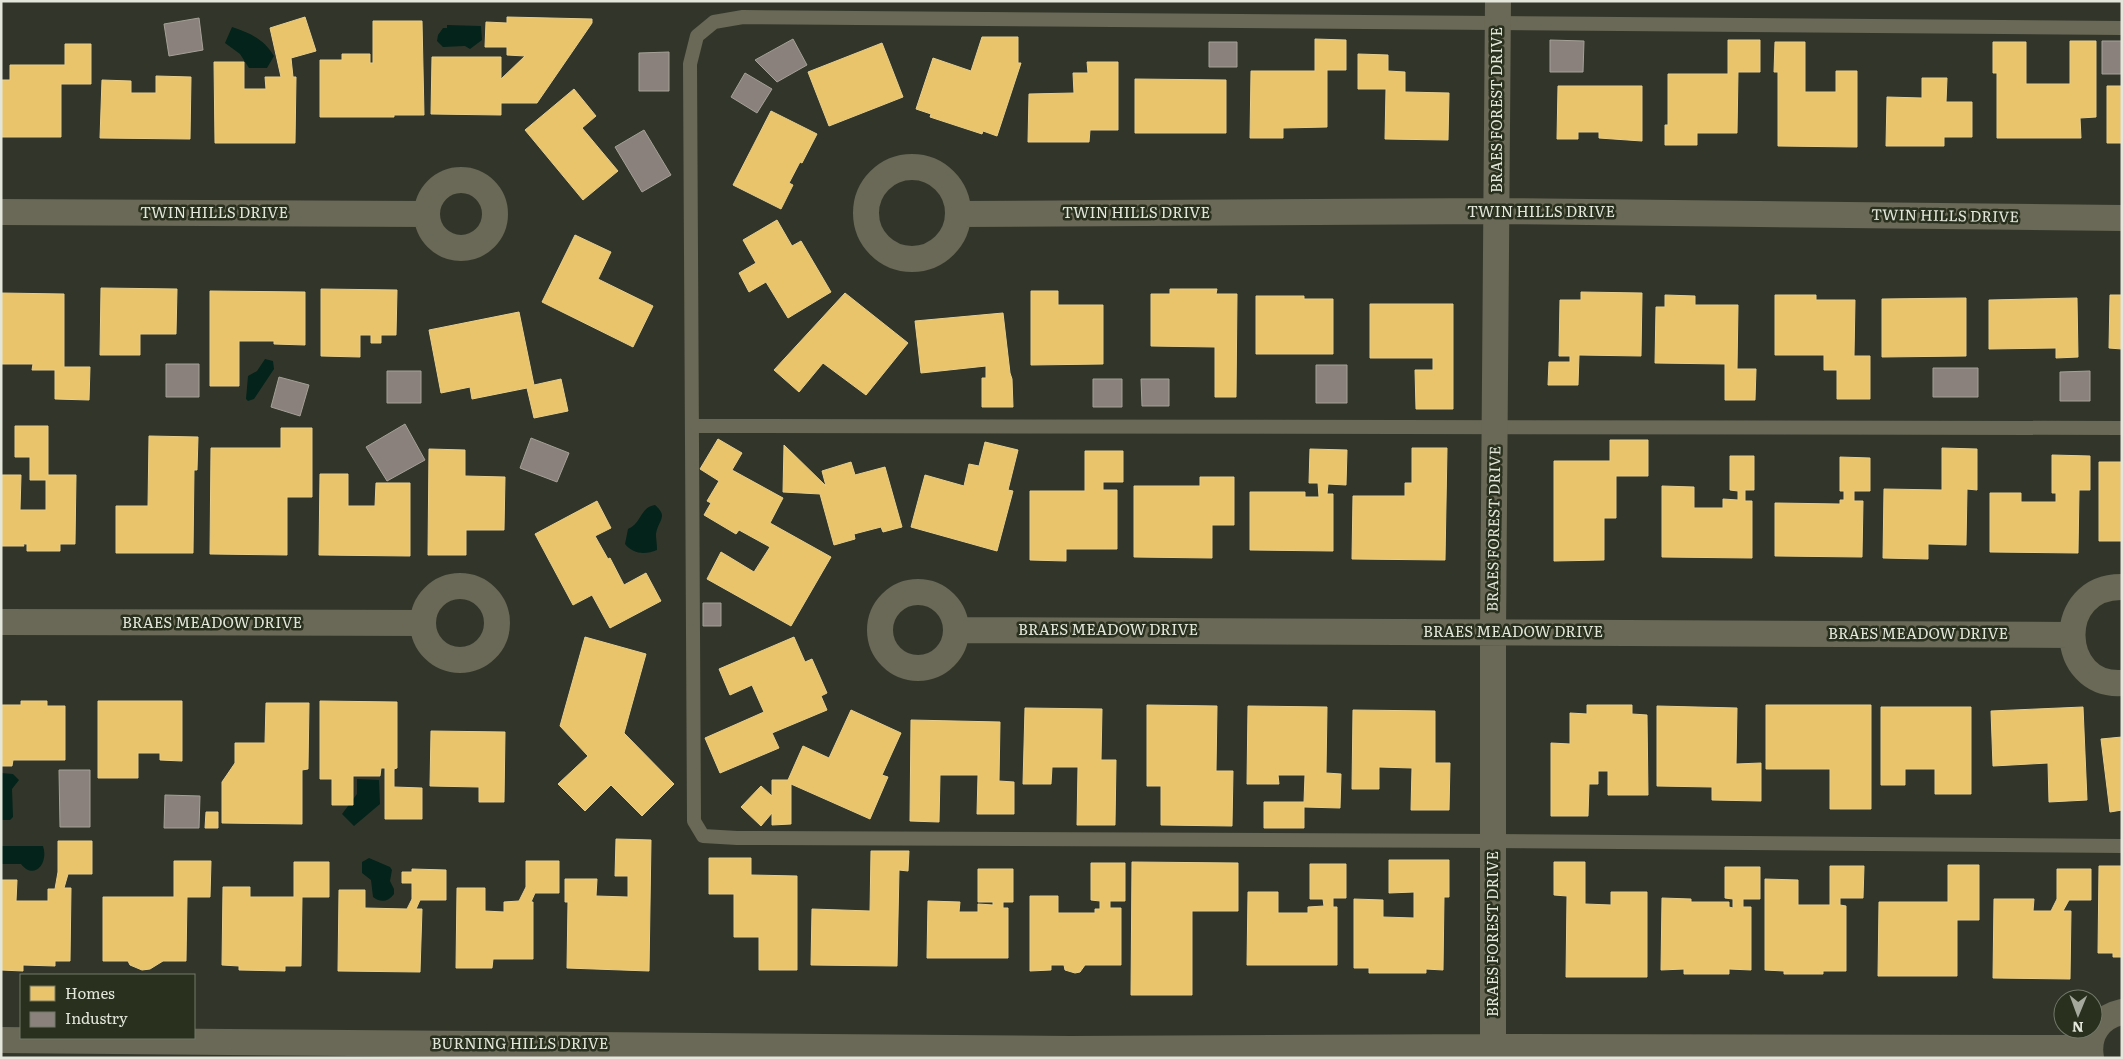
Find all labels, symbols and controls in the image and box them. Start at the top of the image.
street label: BRAES FOREST DRIVE [1484,27,1507,193]
street label: TWIN HILLS DRIVE [1467,199,1615,222]
street label: TWIN HILLS DRIVE [140,200,288,223]
street label: TWIN HILLS DRIVE [1062,200,1210,223]
street label: TWIN HILLS DRIVE [1871,202,2019,227]
street label: BRAES FOREST DRIVE [1480,446,1505,612]
street label: BRAES MEADOW DRIVE [122,610,302,633]
street label: BRAES MEADOW DRIVE [1018,617,1198,640]
street label: BRAES MEADOW DRIVE [1423,619,1603,642]
street label: BRAES MEADOW DRIVE [1828,621,2008,644]
street label: BRAES FOREST DRIVE [1480,851,1503,1017]
legend [20,974,195,1039]
text: Homes [65,981,115,1004]
north arrow [2053,989,2103,1039]
text: Industry [65,1006,128,1029]
text: N [2071,1018,2084,1038]
street label: BURNING HILLS DRIVE [432,1031,608,1054]

